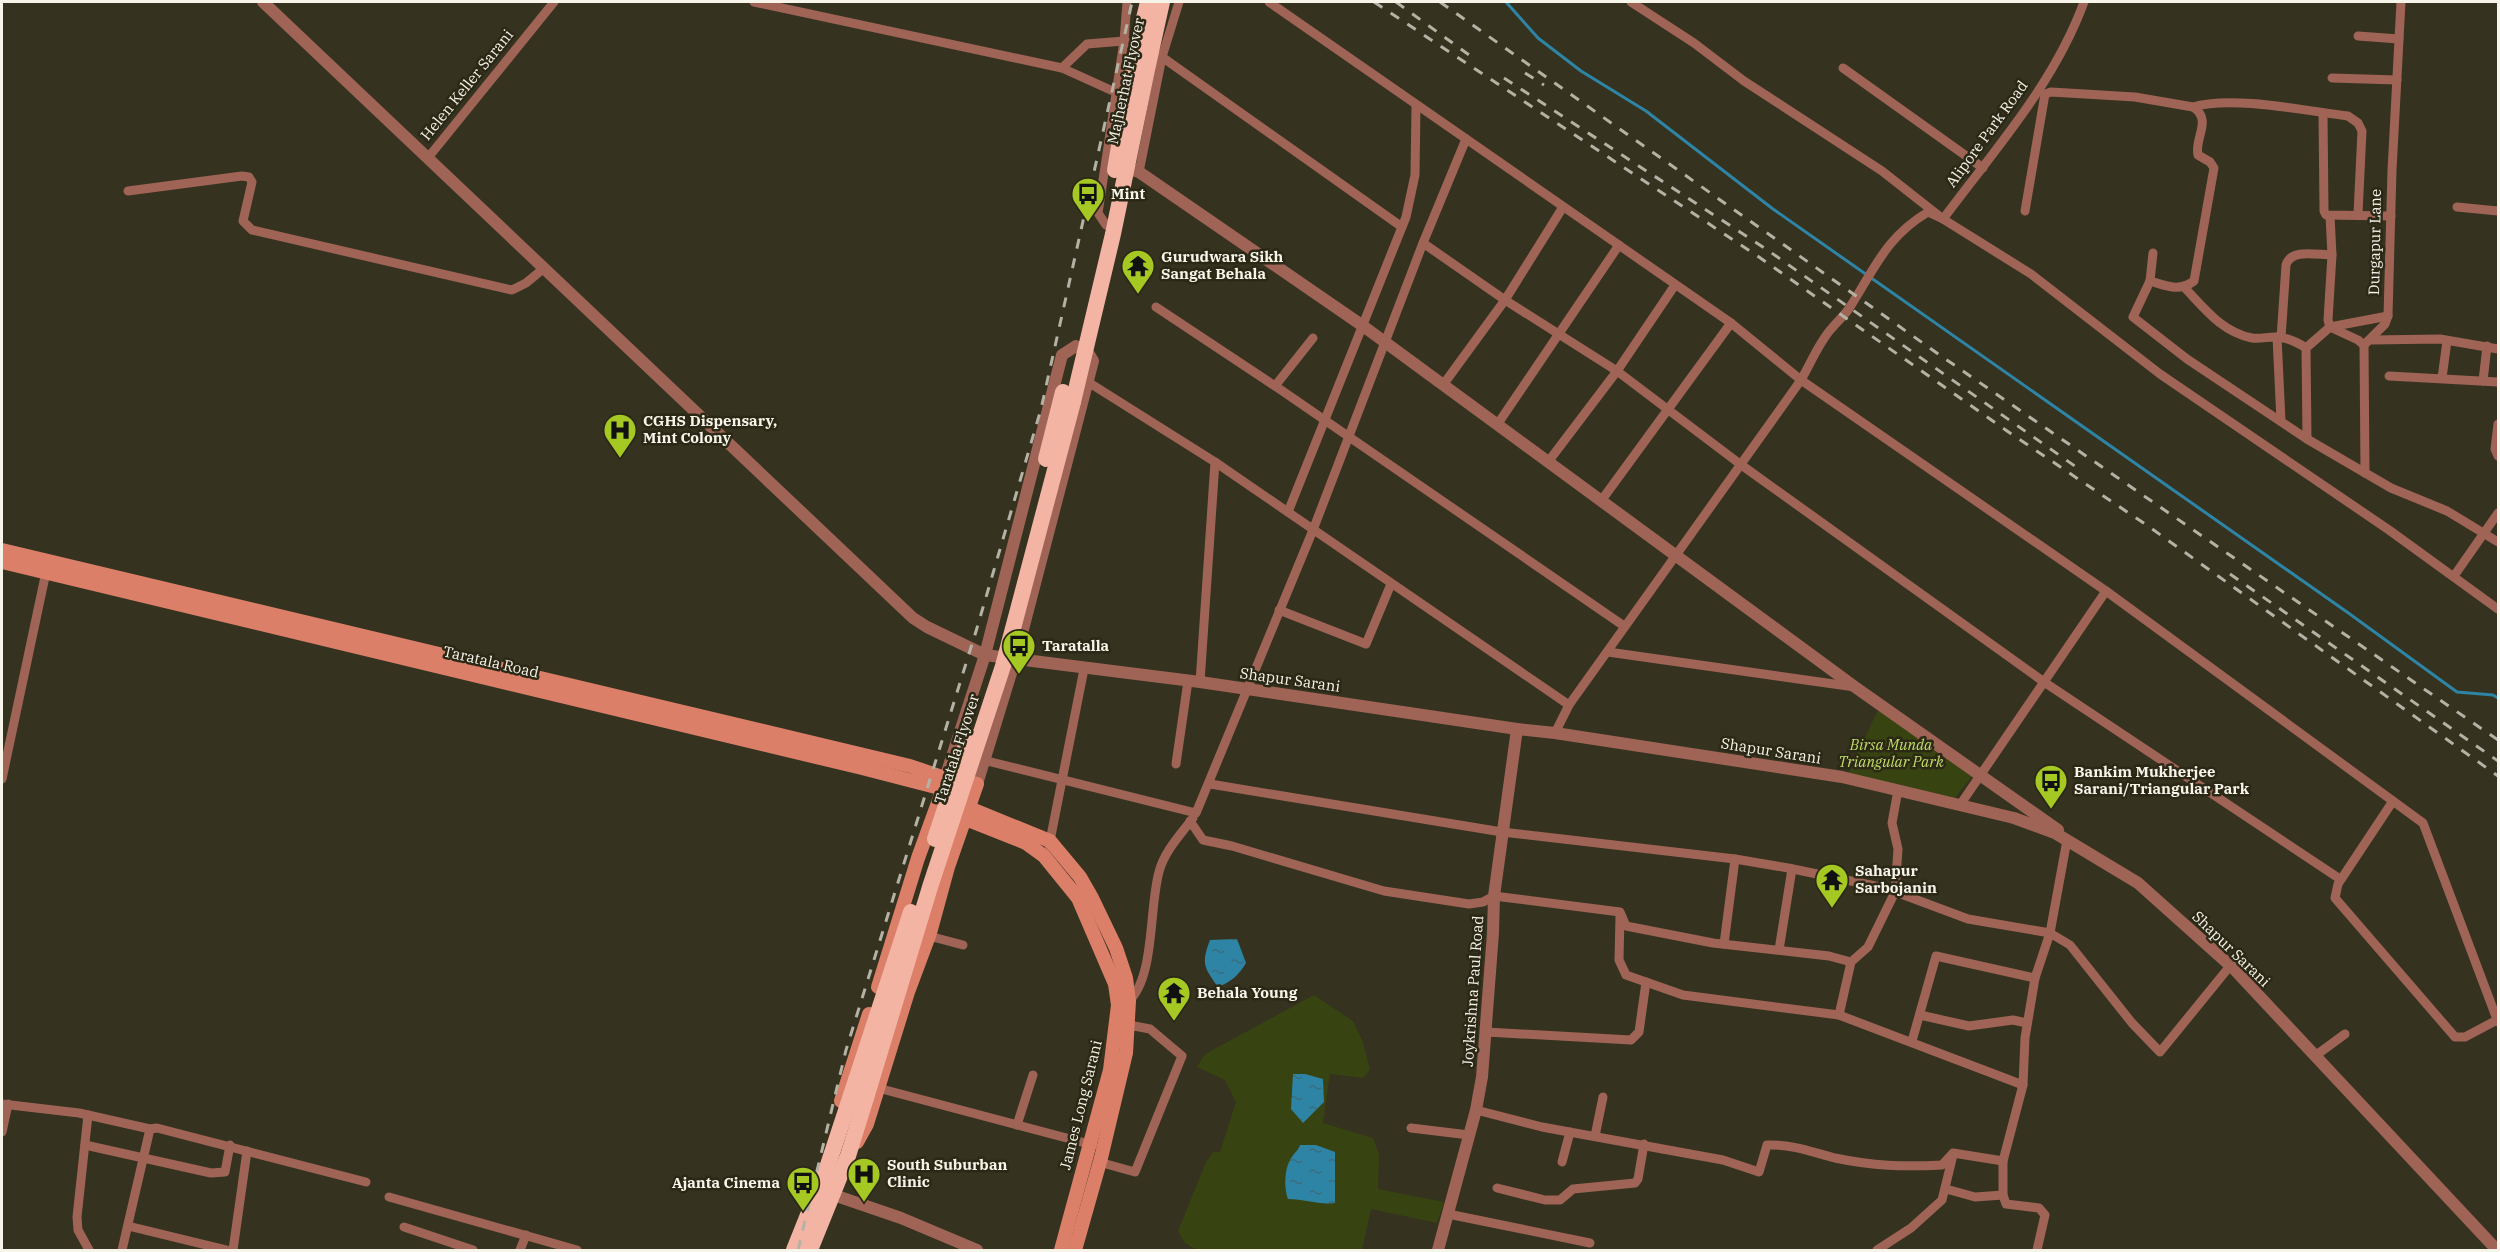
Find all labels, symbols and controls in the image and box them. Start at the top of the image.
street label: Majherhat Flyover [1103,16,1148,146]
street label: Helen Keller Sarani [416,25,517,144]
street label: Alipore Park Road [1941,77,2032,191]
bus stop icon: Mint [1070,176,1106,223]
place label: Mint [1111,184,1145,203]
street label: Durgapur Lane [2364,189,2385,295]
place label: Gurudwara Sikh Sangat Behala [1161,247,1284,283]
temple icon: Gurudwara Sikh Sangat Behala [1120,248,1156,295]
place label: CGHS Dispensary, Mint Colony [643,411,777,447]
hospital icon: CGHS Dispensary, Mint Colony [602,412,638,459]
bus stop icon: Taratalla [1001,628,1037,675]
place label: Taratalla [1042,636,1110,655]
street label: Taratala Road [441,641,541,682]
street label: Shapur Sarani [1239,663,1342,696]
street label: Taratala Flyover [930,691,983,806]
street label: Shapur Sarani [1720,733,1823,768]
park label: Birsa Munda Triangular Park [1838,735,1944,771]
place label: Bankim Mukherjee Sarani/Triangular Park [2074,762,2250,798]
bus stop icon: Bankim Mukherjee Sarani/Triangular Park [2033,763,2069,810]
place label: Sahapur Sarbojanin [1855,861,1937,897]
temple icon: Sahapur Sarbojanin [1814,862,1850,909]
street label: Shapur Sarani [2188,907,2275,991]
street label: Joykrishna Paul Road [1458,915,1487,1067]
temple icon: Behala Young [1156,975,1192,1022]
place label: Behala Young [1197,983,1298,1002]
street label: James Long Sarani [1055,1038,1106,1172]
place label: South Suburban Clinic [887,1155,1007,1191]
hospital icon: South Suburban Clinic [846,1156,882,1203]
bus stop icon: Ajanta Cinema [785,1165,821,1212]
place label: Ajanta Cinema [672,1173,780,1192]

